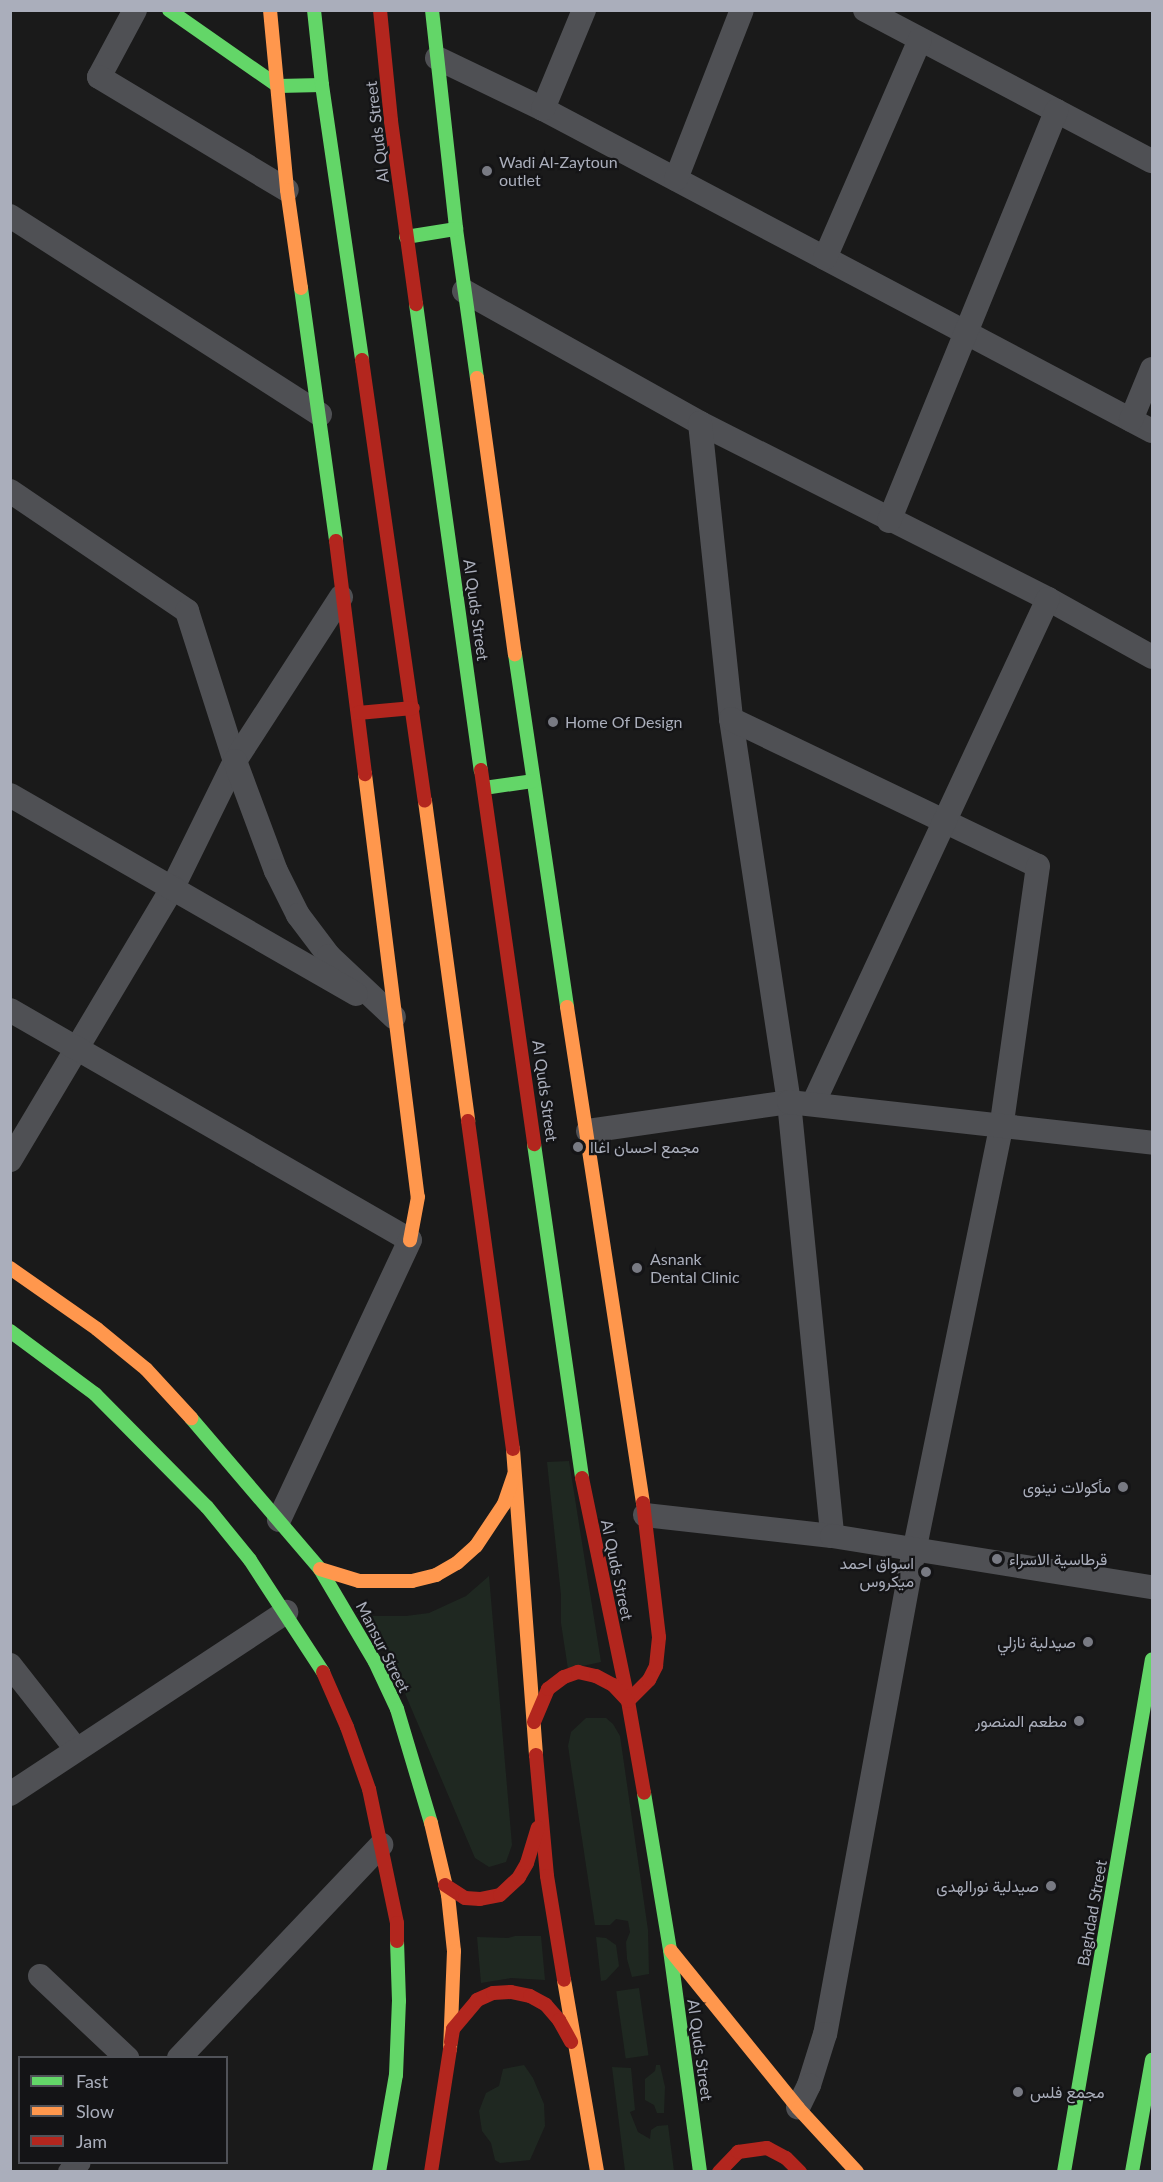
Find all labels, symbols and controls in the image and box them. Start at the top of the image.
street label: Al Quds Street [361,80,393,184]
place label: Wadi Al-Zaytoun outlet [499,152,618,190]
marker: Wadi Al-Zaytoun outlet [480,164,494,178]
street label: Al Quds Street [459,558,493,662]
place label: Home Of Design [565,712,683,732]
marker: Home Of Design [546,715,560,729]
street label: Al Quds Street [528,1039,562,1143]
place label: مجمع احسان اغاا [590,1137,699,1157]
marker: مجمع احسان اغاا [571,1140,585,1154]
place label: Asnank Dental Clinic [650,1249,740,1287]
marker: Asnank Dental Clinic [628,1259,646,1277]
place label: مأكولات نينوى [1023,1477,1111,1497]
marker: مأكولات نينوى [1116,1480,1130,1494]
street label: Al Quds Street [597,1518,637,1622]
place label: قرطاسية الاسراء [1009,1549,1107,1569]
marker: قرطاسية الاسراء [990,1552,1004,1566]
place label: اسواق احمد ميكروس [840,1553,914,1591]
marker: اسواق احمد ميكروس [919,1565,933,1579]
street label: Mansur Street [352,1598,414,1696]
place label: صيدلية نازلي [997,1632,1076,1652]
marker: صيدلية نازلي [1081,1635,1095,1649]
place label: مطعم المنصور [975,1711,1067,1731]
marker: مطعم المنصور [1072,1714,1086,1728]
street label: Baghdad Street [1073,1858,1111,1968]
place label: صيدلية نورالهدى [936,1876,1039,1896]
marker: صيدلية نورالهدى [1044,1879,1058,1893]
street label: Al Quds Street [683,1998,717,2102]
legend [18,2056,228,2164]
text: Fast [76,2070,108,2092]
place label: مجمع فلس [1030,2082,1105,2102]
marker: مجمع فلس [1011,2085,1025,2099]
text: Slow [76,2100,114,2122]
text: Jam [76,2130,107,2152]

